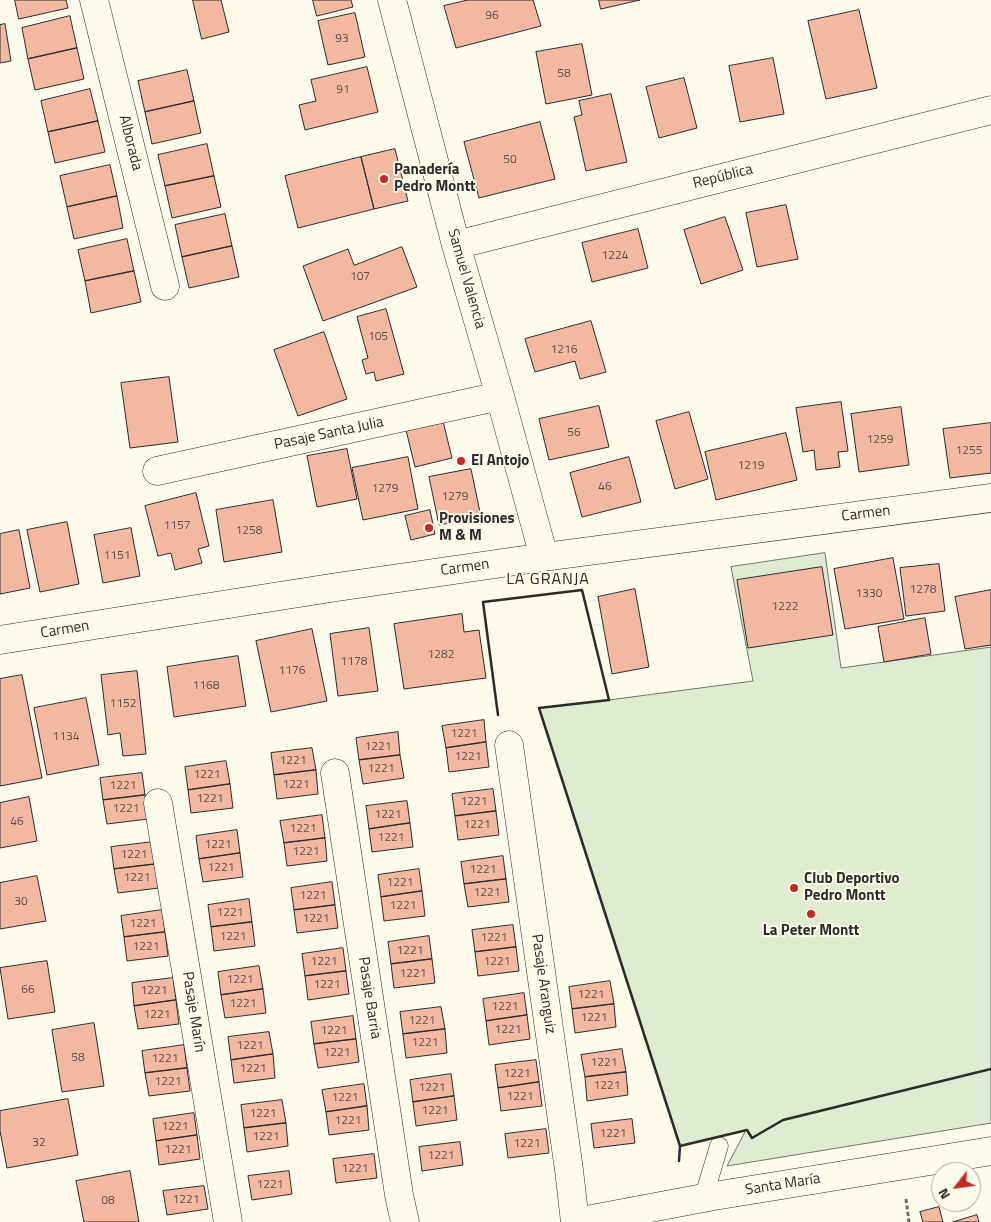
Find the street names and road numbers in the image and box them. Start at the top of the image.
street label: Alborada [114,113,146,173]
street label: República [691,161,755,193]
street label: Samuel Valencia [443,227,489,331]
street label: Pasaje Santa Julia [273,414,385,454]
street label: Carmen [841,502,891,526]
street label: Carmen [439,556,491,580]
street label: Carmen [39,617,91,643]
street label: Pasaje Aranguiz [527,933,559,1035]
street label: Pasaje Barria [354,956,384,1040]
street label: Pasaje Marín [178,970,208,1054]
street label: Santa María [744,1170,822,1200]

